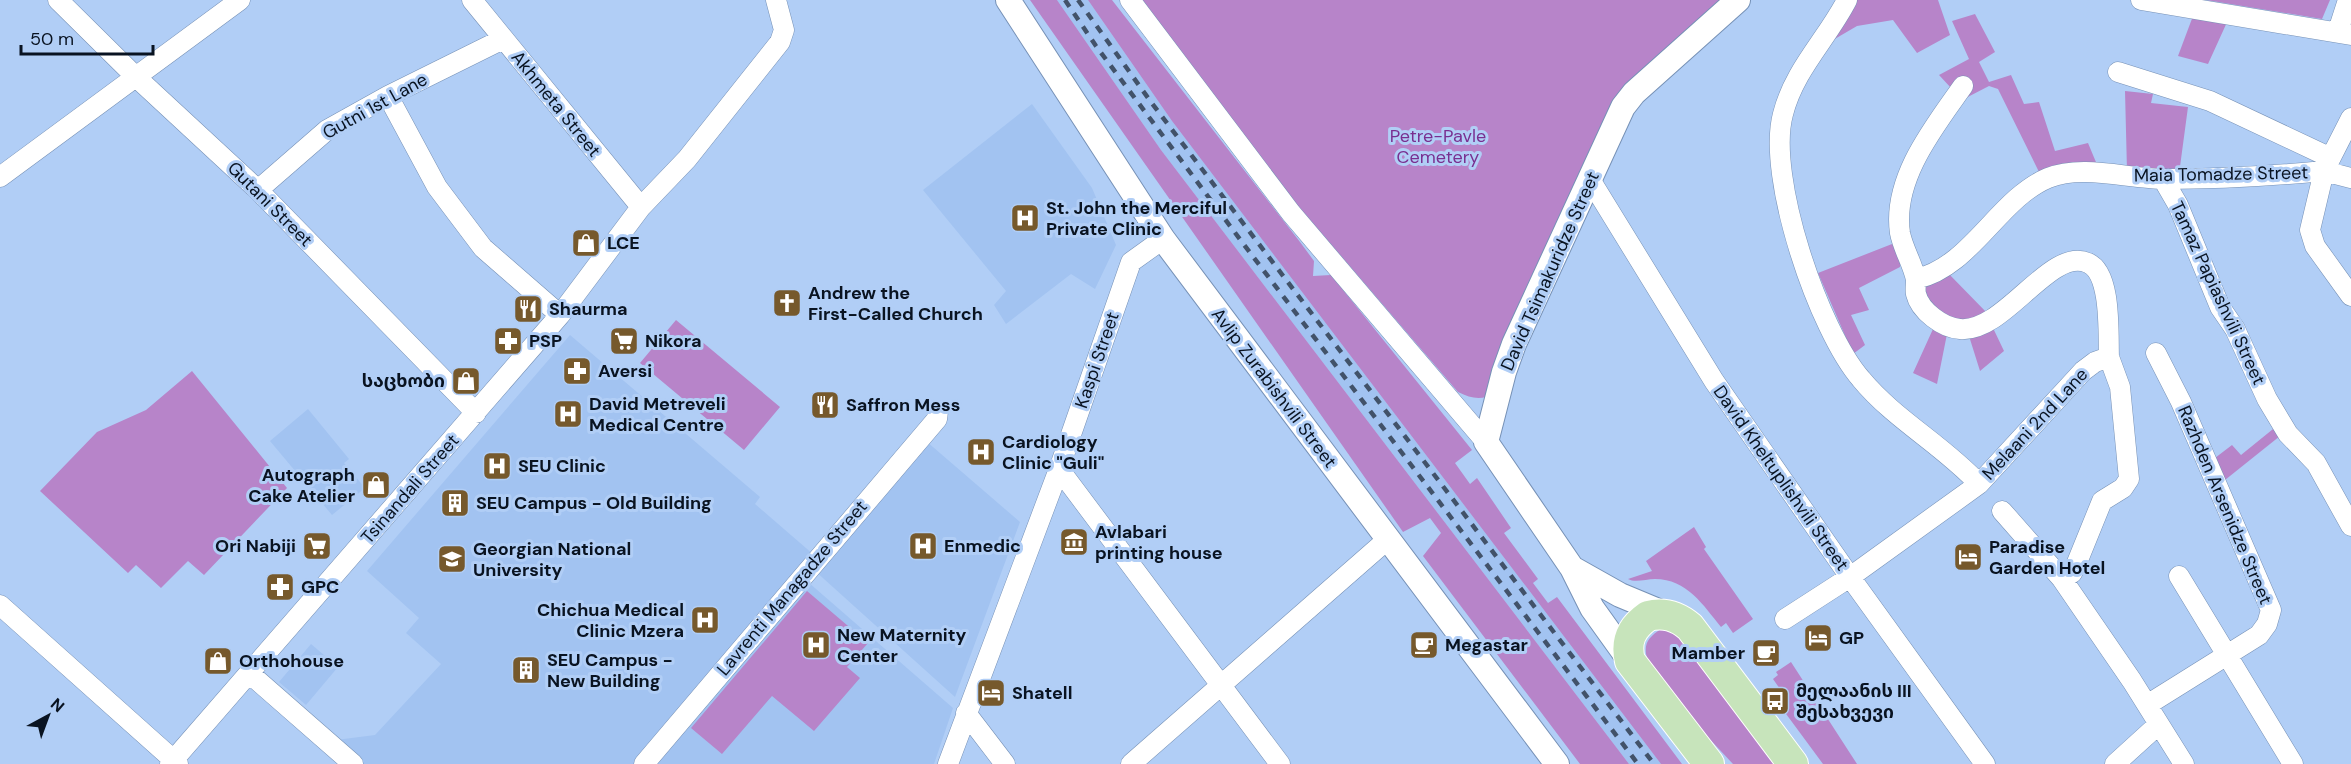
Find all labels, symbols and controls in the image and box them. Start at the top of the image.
scale bar [21,18,153,56]
text: 50 m [30,27,74,51]
street label: Akhmeta Street [506,46,606,162]
street label: Gutni 1st Lane [318,67,432,145]
park label: Petre-Pavle Cemetery [1390,124,1486,169]
street label: Gutani Street [222,156,318,252]
street label: Maia Tomadze Street [2134,160,2308,188]
street label: David Tsimakuridze Street [1495,168,1605,374]
place label: St. John the Merciful Private Clinic [1046,196,1227,241]
street label: Tamaz Papiashvili Street [2165,197,2271,389]
hospital icon: St. John the Merciful Private Clinic [1009,202,1041,234]
shop icon: LCE [570,227,602,259]
place label: LCE [607,231,640,255]
place label: Andrew the First-Called Church [808,281,983,326]
church icon: Andrew the First-Called Church [771,287,803,319]
restaurant icon: Shaurma [512,293,544,325]
place label: Shaurma [549,297,627,321]
street label: Avlip Zurabishvili Street [1206,303,1342,473]
street label: Kaspi Street [1069,309,1125,411]
pharmacy icon: PSP [492,325,524,357]
supermarket icon: Nikora [608,325,640,357]
place label: PSP [529,329,562,353]
place label: Nikora [645,329,702,353]
pharmacy icon: Aversi [561,355,593,387]
place label: Aversi [598,359,652,383]
street label: Melaani 2nd Lane [1977,363,2093,485]
shop icon: საცხობი [450,365,482,397]
place label: საცხობი [362,369,445,393]
street label: David Kheltuplishvili Street [1708,381,1854,575]
restaurant icon: Saffron Mess [809,389,841,421]
place label: David Metreveli Medical Centre [589,392,726,437]
place label: Saffron Mess [846,393,960,417]
hospital icon: David Metreveli Medical Centre [552,398,584,430]
street label: Razhden Arsenidze Street [2172,402,2278,608]
street label: Tsinandali Street [356,429,464,549]
place label: Cardiology Clinic "Guli" [1002,430,1104,475]
hospital icon: Cardiology Clinic "Guli" [965,436,997,468]
hospital icon: SEU Clinic [481,450,513,482]
place label: SEU Clinic [518,454,606,478]
place label: Autograph Cake Atelier [248,463,355,508]
shop icon: Autograph Cake Atelier [360,469,392,501]
building icon: SEU Campus - Old Building [439,487,471,519]
place label: SEU Campus - Old Building [476,491,712,515]
street label: Lavrenti Managadze Street [711,495,873,681]
place label: Avlabari printing house [1095,520,1223,565]
museum icon: Avlabari printing house [1058,526,1090,558]
supermarket icon: Ori Nabiji [301,530,333,562]
hospital icon: Enmedic [907,530,939,562]
place label: Ori Nabiji [215,534,296,558]
place label: Enmedic [944,534,1021,558]
place label: Paradise Garden Hotel [1989,535,2105,580]
place label: Georgian National University [473,537,631,582]
hotel icon: Paradise Garden Hotel [1952,541,1984,573]
school or university icon: Georgian National University [436,543,468,575]
pharmacy icon: GPC [264,571,296,603]
place label: GPC [301,575,339,599]
place label: Chichua Medical Clinic Mzera [537,598,684,643]
hospital icon: Chichua Medical Clinic Mzera [689,604,721,636]
hotel icon: GP [1802,622,1834,654]
place label: New Maternity Center [837,623,967,668]
place label: GP [1839,626,1864,650]
hospital icon: New Maternity Center [800,629,832,661]
cafe icon: Megastar [1408,629,1440,661]
place label: Megastar [1445,633,1528,657]
cafe icon: Mamber [1750,637,1782,669]
place label: Mamber [1672,641,1745,665]
shop icon: Orthohouse [202,645,234,677]
place label: SEU Campus - New Building [547,648,673,693]
place label: Orthohouse [239,649,344,673]
building icon: SEU Campus - New Building [510,654,542,686]
hotel icon: Shatell [975,677,1007,709]
place label: მელაანის III შესახვევი [1796,679,1912,724]
place label: Shatell [1012,681,1072,705]
bus stop icon: მელაანის III შესახვევი [1759,685,1791,717]
north arrow [18,686,78,746]
text: N [46,693,69,717]

